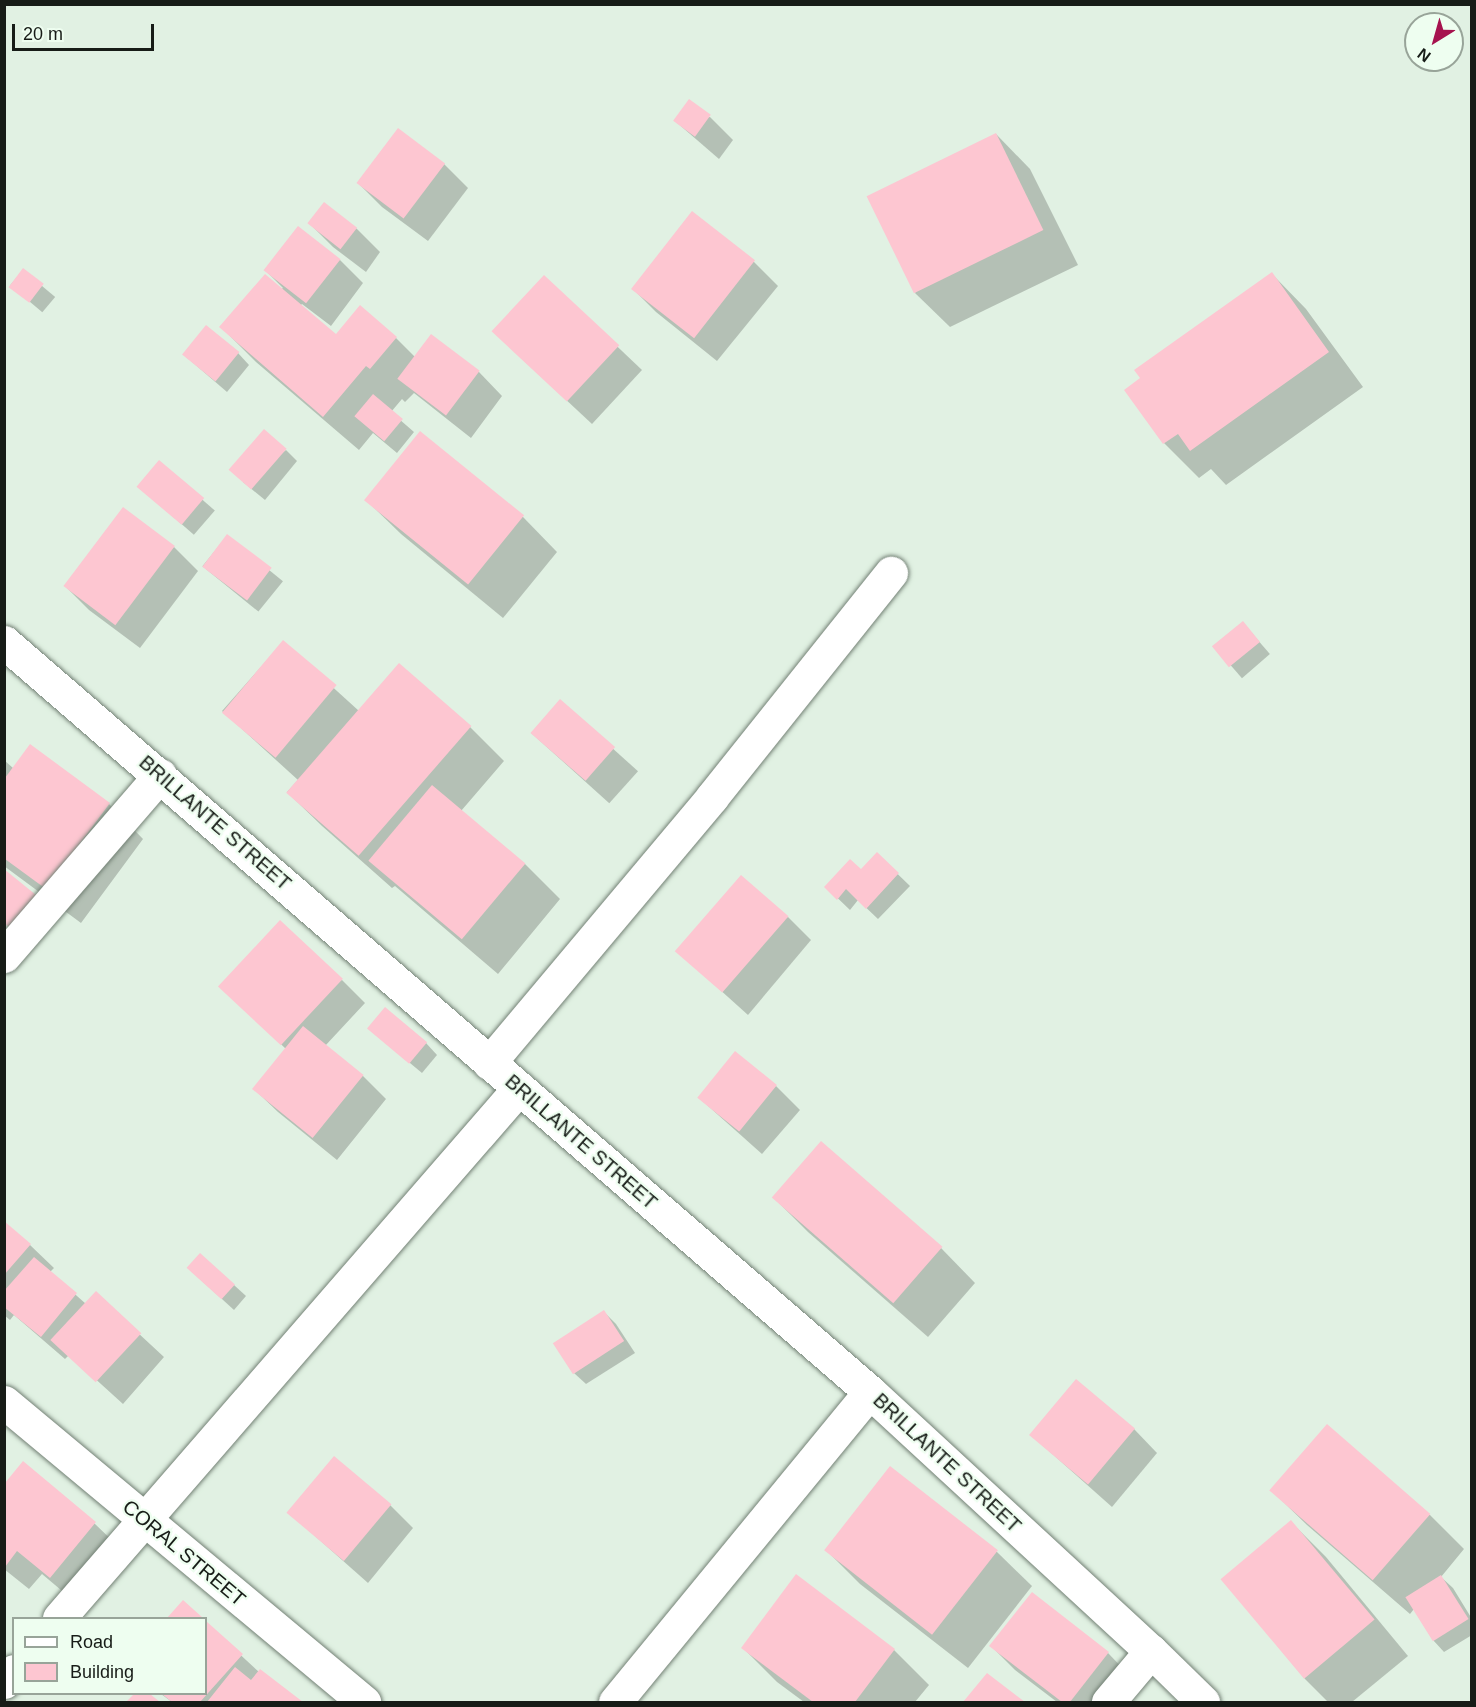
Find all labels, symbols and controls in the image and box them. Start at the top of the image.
scale bar [15,12,158,50]
north arrow [1404,12,1464,72]
text: 20 m [23,24,63,44]
text: N [1414,45,1434,65]
street label: BRILLANTE STREET [134,751,296,895]
street label: BRILLANTE STREET [500,1070,662,1214]
street label: BRILLANTE STREET [868,1388,1026,1538]
street label: CORAL STREET [118,1495,250,1611]
legend [12,1617,207,1695]
text: Road [70,1632,113,1652]
text: Building [70,1662,134,1682]

